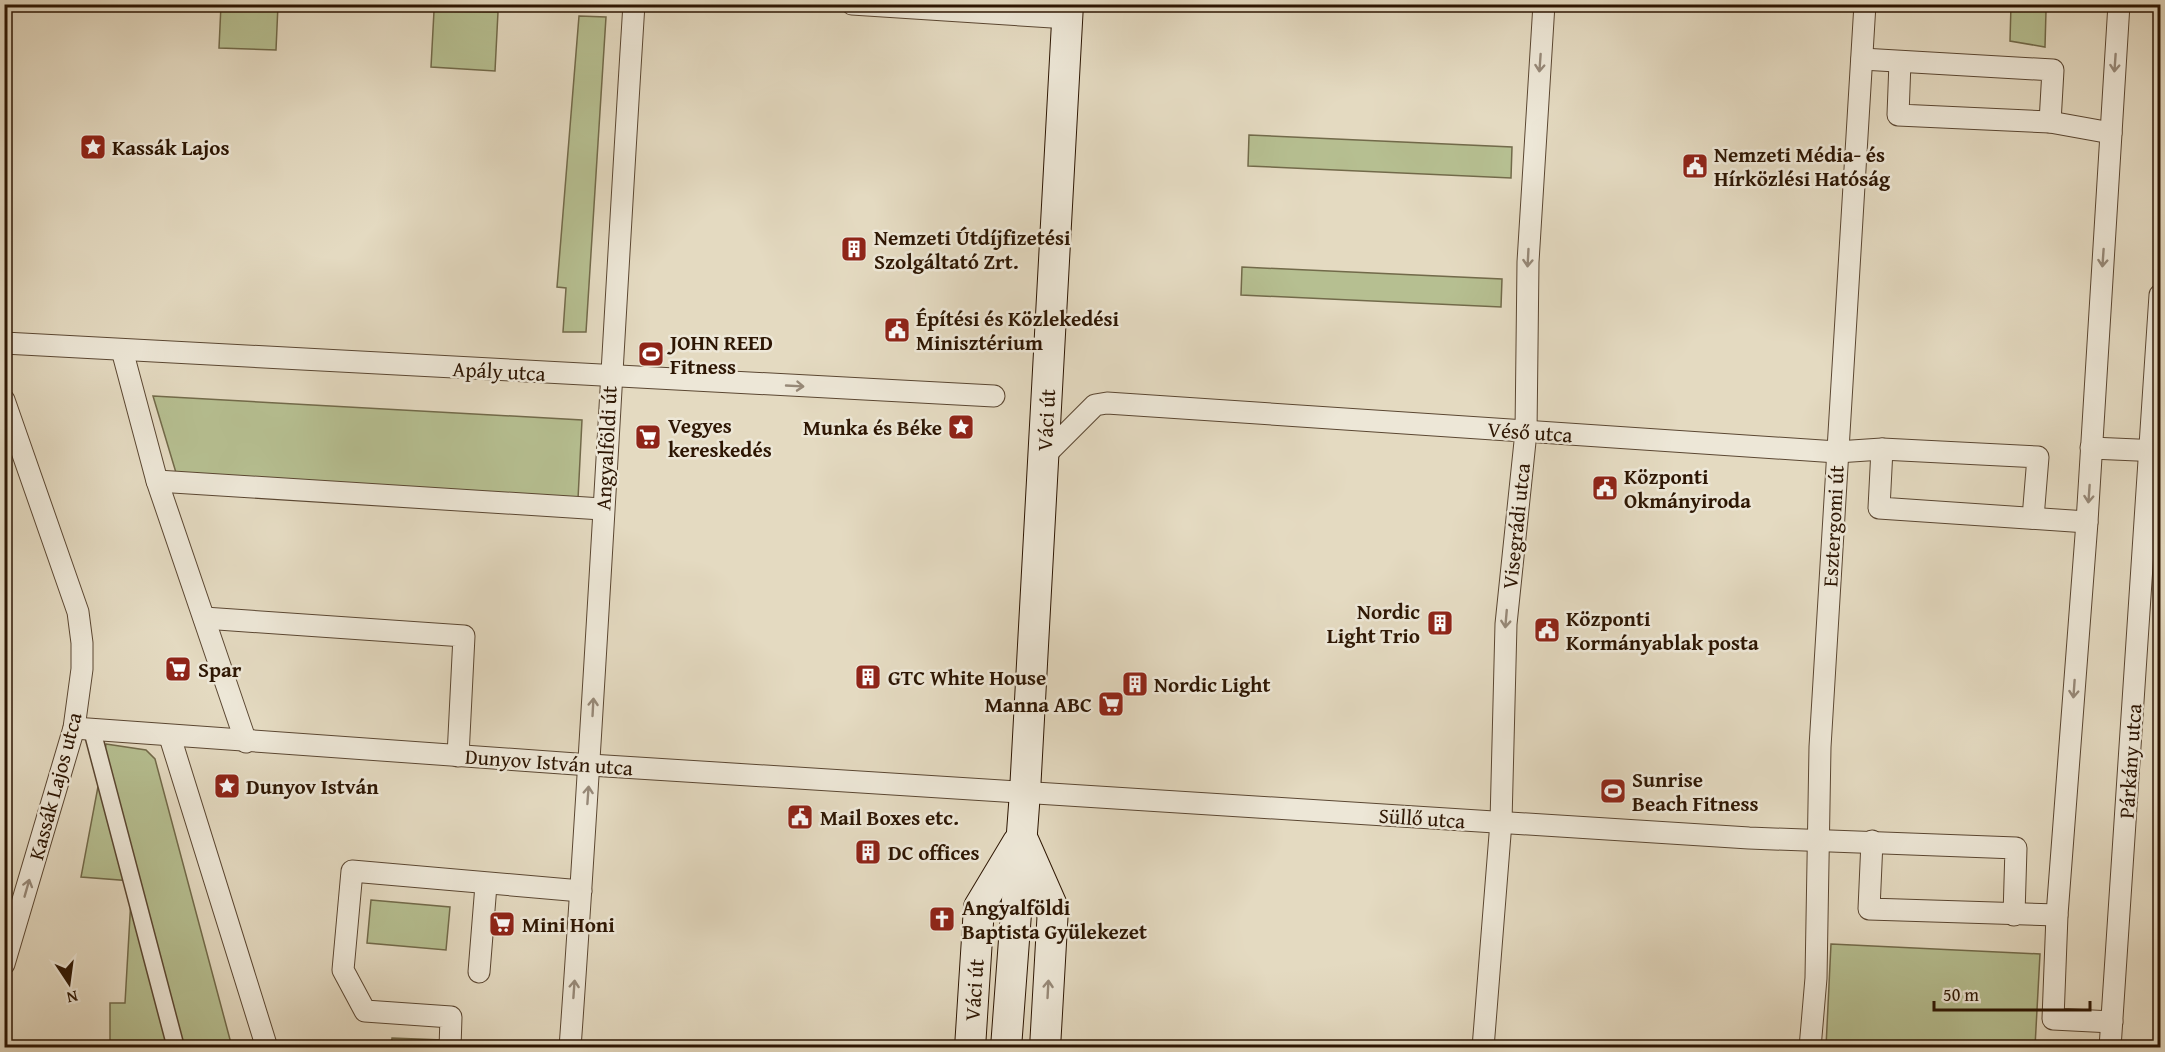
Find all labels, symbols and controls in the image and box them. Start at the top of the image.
one-way arrow [1535,52,1546,72]
one-way arrow [2110,52,2121,72]
place icon: Kassák Lajos [78,132,108,162]
place label: Kassák Lajos [112,132,230,163]
place label: Nemzeti Média- és Hírközlési Hatóság [1714,139,1891,194]
public building icon: Nemzeti Média- és Hírközlési Hatóság [1680,151,1710,181]
place label: Nemzeti Útdíjfizetési Szolgáltató Zrt. [874,222,1071,277]
building icon: Nemzeti Útdíjfizetési Szolgáltató Zrt. [839,234,869,264]
one-way arrow [1523,247,1534,267]
one-way arrow [2098,247,2109,267]
place label: Építési és Közlekedési Minisztérium [916,303,1120,358]
public building icon: Építési és Közlekedési Minisztérium [882,315,912,345]
place label: JOHN REED Fitness [667,327,773,382]
sports icon: JOHN REED Fitness [636,339,666,369]
street label: Apály utca [452,353,546,389]
one-way arrow [784,381,804,392]
street label: Angyalföldi út [587,384,625,511]
street label: Váci út [1029,388,1063,452]
place label: Vegyes kereskedés [668,410,772,465]
place label: Munka és Béke [803,412,942,443]
place icon: Munka és Béke [946,412,976,442]
street label: Véső utca [1486,414,1574,450]
supermarket icon: Vegyes kereskedés [633,422,663,452]
street label: Visegrádi utca [1494,461,1538,591]
place label: Központi Okmányiroda [1624,461,1751,516]
street label: Esztergomi út [1814,464,1852,588]
public building icon: Központi Okmányiroda [1590,473,1620,503]
one-way arrow [2083,484,2094,504]
place label: Nordic Light Trio [1327,596,1420,651]
place label: Központi Kormányablak posta [1566,603,1759,658]
building icon: Nordic Light Trio [1425,608,1455,638]
one-way arrow [1500,609,1511,629]
public building icon: Központi Kormányablak posta [1532,615,1562,645]
supermarket icon: Spar [163,654,193,684]
place label: Spar [198,654,242,685]
building icon: GTC White House [853,662,883,692]
place label: GTC White House [888,662,1046,693]
building icon: Nordic Light [1120,669,1150,699]
place label: Nordic Light [1154,669,1270,700]
one-way arrow [2068,678,2079,698]
place label: Manna ABC [985,689,1092,720]
supermarket icon: Manna ABC [1096,689,1126,719]
one-way arrow [587,697,598,717]
street label: Párkány utca [2111,702,2149,820]
street label: Kassák Lajos utca [20,709,90,863]
street label: Dunyov István utca [464,741,634,783]
place label: Sunrise Beach Fitness [1632,764,1759,819]
place icon: Dunyov István [212,771,242,801]
place label: Dunyov István [246,771,379,802]
sports icon: Sunrise Beach Fitness [1598,776,1628,806]
one-way arrow [583,785,594,805]
street label: Süllő utca [1378,800,1466,836]
public building icon: Mail Boxes etc. [785,802,815,832]
place label: Mail Boxes etc. [820,802,959,833]
building icon: DC offices [853,837,883,867]
place label: DC offices [888,837,980,868]
one-way arrow [22,879,33,898]
place label: Angyalföldi Baptista Gyülekezet [962,892,1147,947]
church icon: Angyalföldi Baptista Gyülekezet [927,904,957,934]
supermarket icon: Mini Honi [487,909,517,939]
place label: Mini Honi [522,909,615,940]
north arrow [39,953,99,1013]
street label: Váci út [956,957,992,1022]
scale bar [1934,974,2090,1012]
one-way arrow [569,980,580,1000]
one-way arrow [1043,980,1054,1000]
text: 50 m [1943,981,1979,1008]
text: N [64,985,80,1011]

